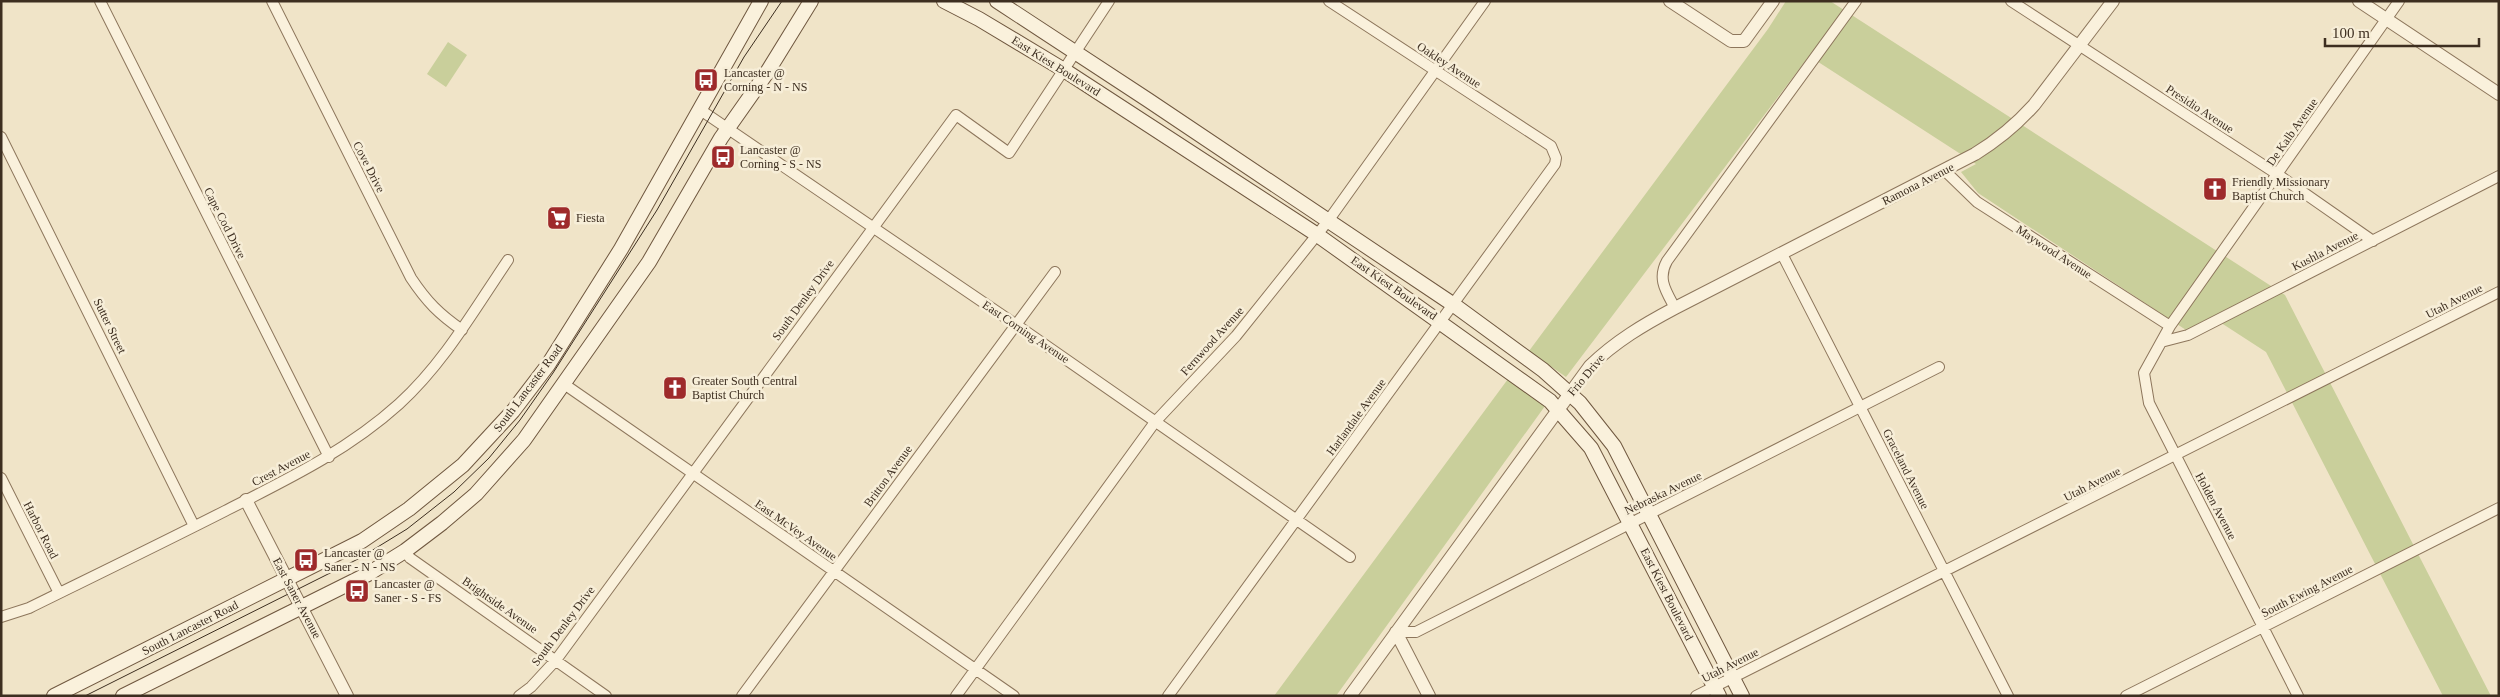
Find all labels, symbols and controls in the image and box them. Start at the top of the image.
scale bar [2325,15,2479,47]
text: 100 m [2332,25,2370,41]
street label: East Kiest Boulevard [1009,33,1103,99]
street label: Oakley Avenue [1414,39,1484,91]
place label: Lancaster @ Corning - N - NS [724,66,807,94]
bus stop icon: Lancaster @ Corning - N - NS [693,67,719,93]
street label: Presidio Avenue [2163,82,2237,136]
street label: De Kalb Avenue [2264,96,2320,168]
street label: Cove Drive [350,139,388,195]
place label: Lancaster @ Corning - S - NS [740,143,821,171]
bus stop icon: Lancaster @ Corning - S - NS [710,144,736,170]
street label: Ramona Avenue [1880,160,1956,208]
place label: Friendly Missionary Baptist Church [2232,175,2330,203]
church icon: Friendly Missionary Baptist Church [2202,176,2228,202]
street label: Cape Cod Drive [201,185,249,261]
supermarket icon: Fiesta [546,205,572,231]
place label: Fiesta [576,211,605,225]
street label: Maywood Avenue [2014,222,2094,282]
street label: Kushla Avenue [2289,228,2361,274]
street label: East Kiest Boulevard [1348,253,1440,323]
street label: South Denley Drive [769,257,837,343]
street label: Utah Avenue [2423,281,2485,321]
street label: Sutter Street [91,296,130,356]
street label: East Corning Avenue [980,298,1072,366]
street label: Fernwood Avenue [1178,304,1246,378]
street label: South Lancaster Road [491,341,565,435]
street label: Frio Drive [1564,351,1608,399]
place label: Greater South Central Baptist Church [692,374,798,402]
church icon: Greater South Central Baptist Church [662,375,688,401]
street label: Harlandale Avenue [1323,376,1389,458]
street label: Graceland Avenue [1880,427,1932,511]
street label: Britton Avenue [861,442,915,510]
street label: Crest Avenue [249,447,313,489]
street label: Utah Avenue [2061,464,2123,504]
street label: Nebraska Avenue [1622,468,1704,518]
street label: Holden Avenue [2192,470,2240,542]
street label: East McVey Avenue [752,496,840,564]
street label: Harbor Road [21,499,61,561]
street label: East Kiest Boulevard [1638,545,1696,643]
place label: Lancaster @ Saner - N - NS [324,546,395,574]
bus stop icon: Lancaster @ Saner - N - NS [293,547,319,573]
street label: East Saner Avenue [270,555,324,641]
street label: South Ewing Avenue [2259,562,2355,620]
street label: Brightside Avenue [460,574,540,636]
place label: Lancaster @ Saner - S - FS [374,577,441,605]
bus stop icon: Lancaster @ Saner - S - FS [344,578,370,604]
street label: South Denley Drive [529,583,597,669]
street label: South Lancaster Road [140,598,240,658]
street label: Utah Avenue [1699,645,1761,685]

